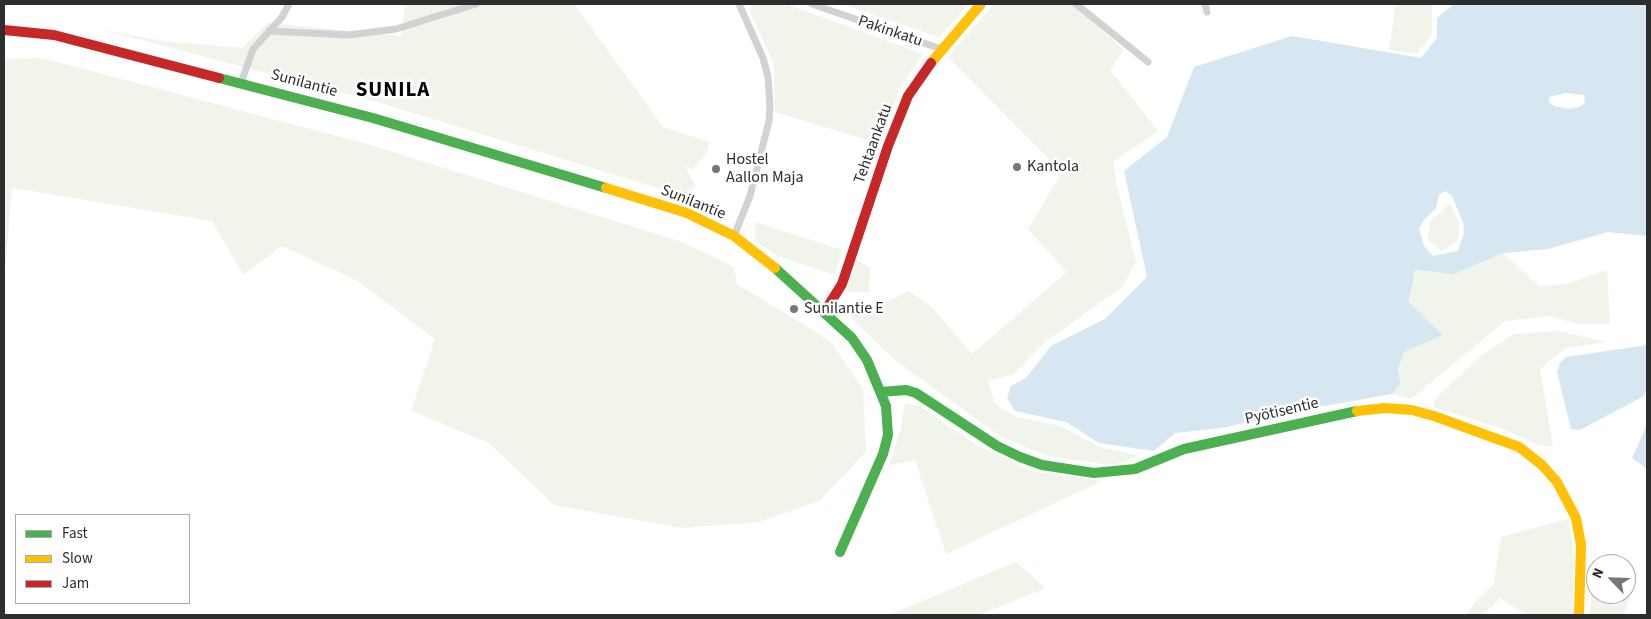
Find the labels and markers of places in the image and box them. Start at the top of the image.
place label: Hostel Aallon Maja [726,150,804,188]
place label: Kantola [1027,157,1079,177]
marker: Kantola [1011,161,1023,173]
marker: Hostel Aallon Maja [710,163,722,175]
place label: Sunilantie E [804,299,884,319]
marker: Sunilantie E [788,303,800,315]

